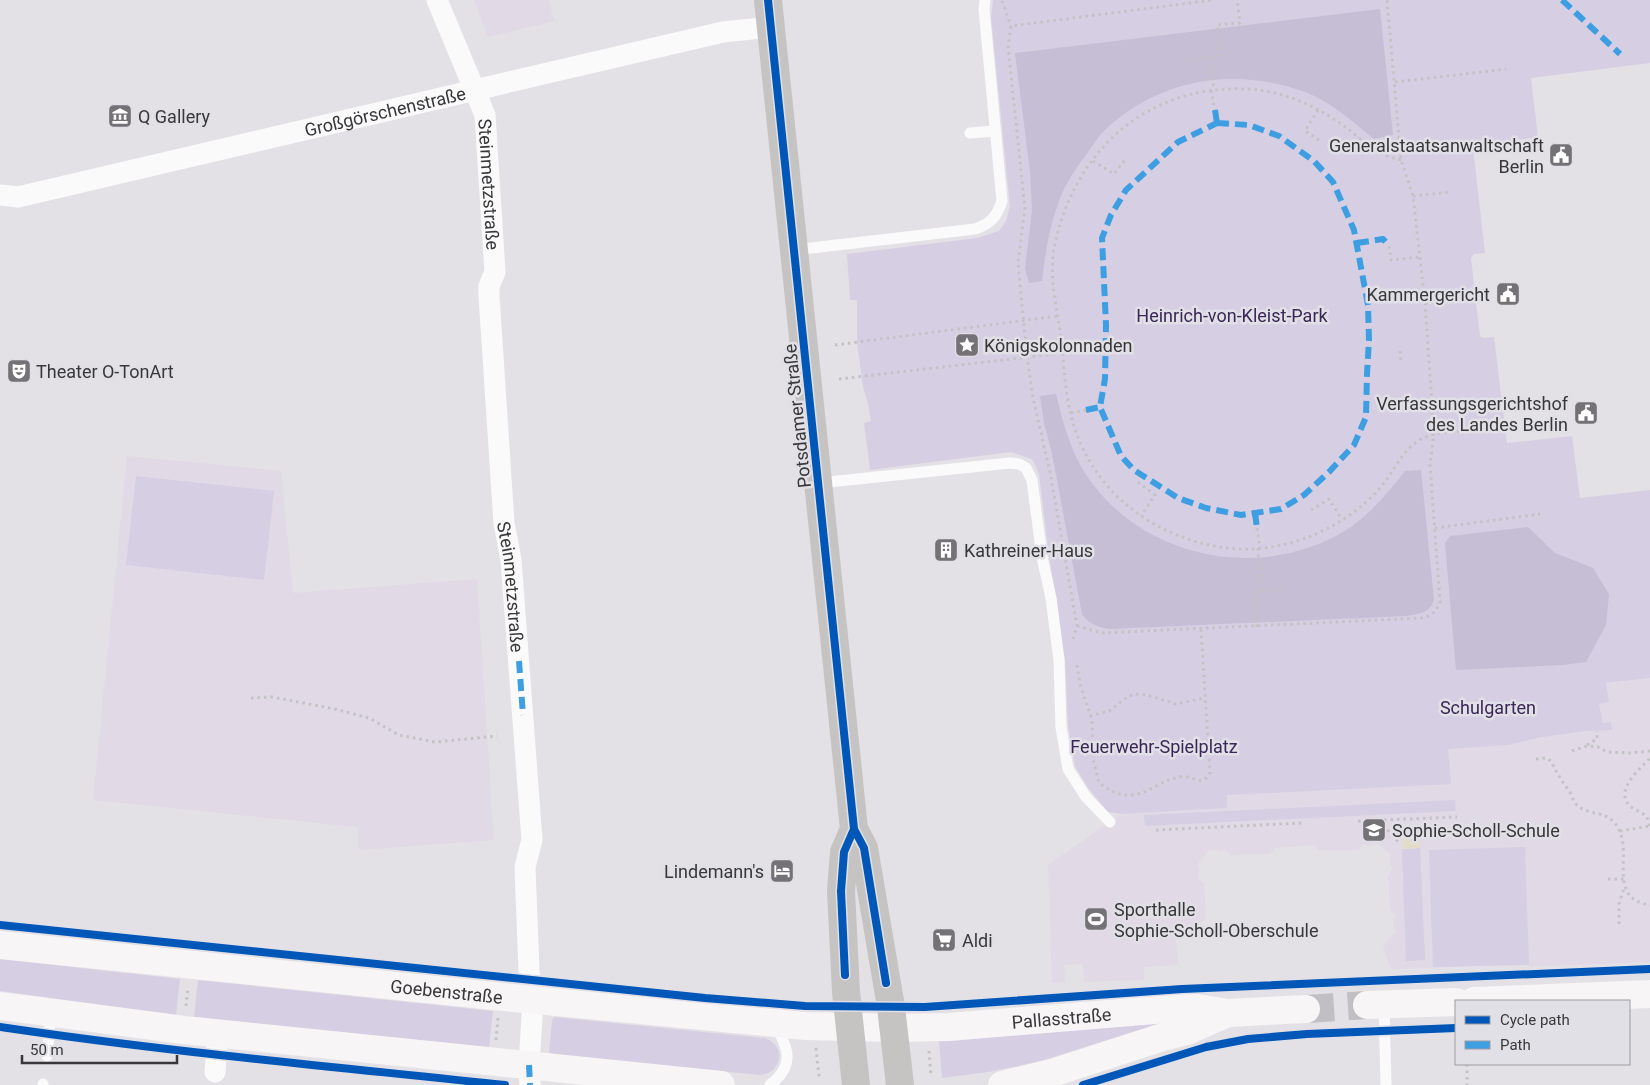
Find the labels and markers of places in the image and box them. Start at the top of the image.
museum icon: Q Gallery [107,103,133,129]
place label: Q Gallery [138,106,210,127]
place label: Generalstaatsanwaltschaft Berlin [1329,135,1544,177]
public building icon: Generalstaatsanwaltschaft Berlin [1548,142,1574,168]
public building icon: Kammergericht [1495,281,1521,307]
place label: Kammergericht [1367,284,1490,305]
place icon: Königskolonnaden [954,332,980,358]
place label: Königskolonnaden [984,335,1132,356]
theatre icon: Theater O-TonArt [6,358,32,384]
place label: Theater O-TonArt [36,361,174,382]
place label: Verfassungsgerichtshof des Landes Berlin [1376,393,1569,435]
public building icon: Verfassungsgerichtshof des Landes Berlin [1573,400,1599,426]
building icon: Kathreiner-Haus [933,537,959,563]
place label: Kathreiner-Haus [964,540,1093,561]
school or university icon: Sophie-Scholl-Schule [1361,817,1387,843]
place label: Sophie-Scholl-Schule [1392,820,1560,841]
hotel icon: Lindemann's [769,858,795,884]
place label: Lindemann's [664,861,764,882]
place label: Sporthalle Sophie-Scholl-Oberschule [1114,899,1319,941]
sports icon: Sporthalle Sophie-Scholl-Oberschule [1083,906,1109,932]
supermarket icon: Aldi [931,927,957,953]
place label: Aldi [962,930,993,951]

